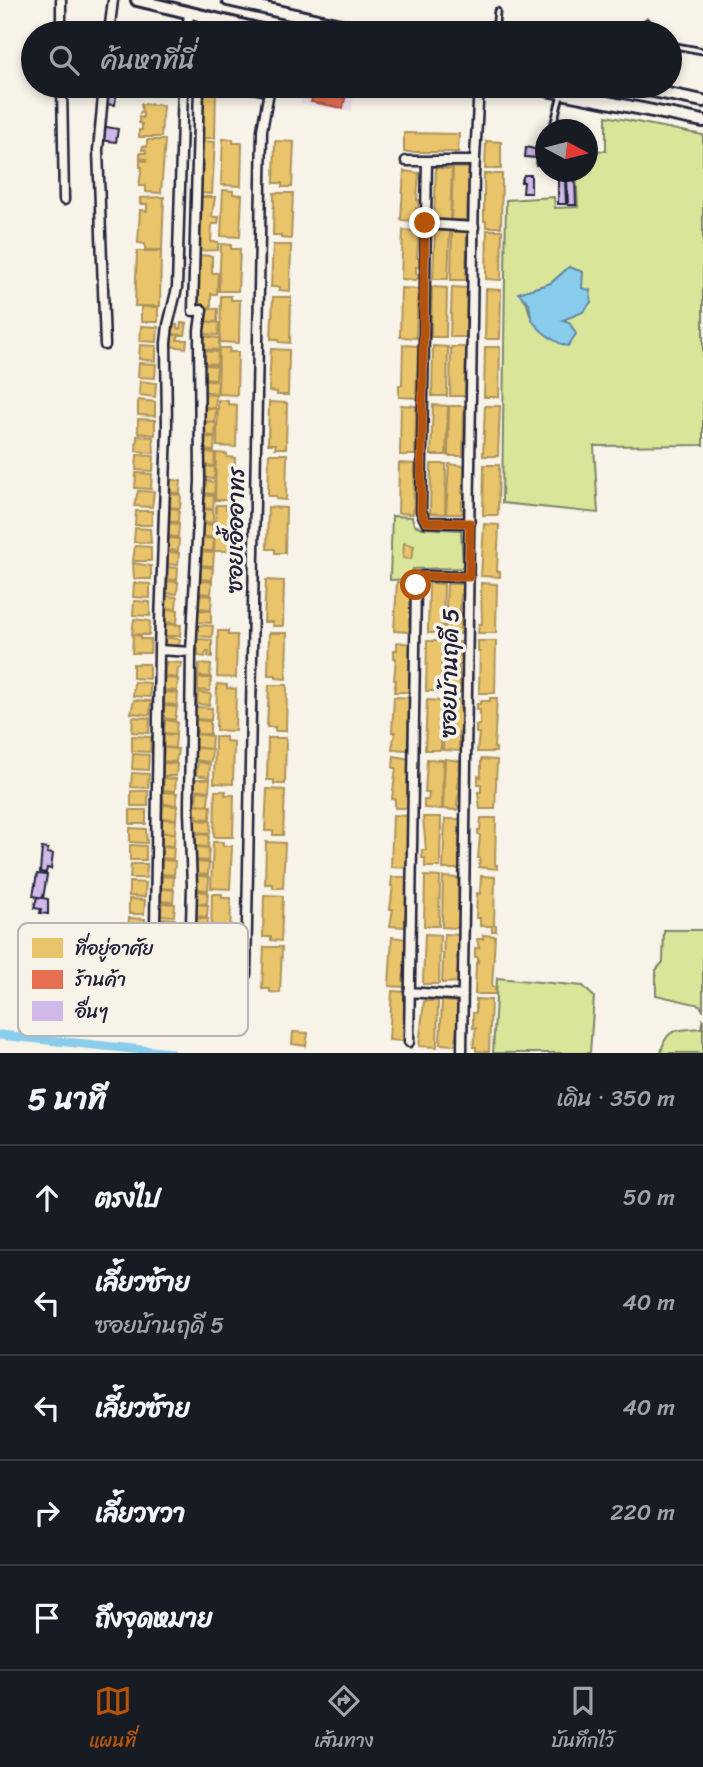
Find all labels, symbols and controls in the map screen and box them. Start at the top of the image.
search box [21,21,682,98]
text: ค้นหาที่นี่ [101,37,195,83]
icon: search [45,41,83,79]
north arrow [535,119,598,182]
route end [409,207,440,238]
street label: ซอยเอื้ออาทร [214,466,257,593]
route start [400,569,431,600]
street label: ซอยบ้านฤดี 5 [428,608,471,738]
legend [18,923,248,1036]
text: ที่อยู่อาศัย [75,932,154,965]
text: ร้านค้า [75,963,126,996]
text: อื่นๆ [74,995,109,1028]
text: 5 นาที [28,1072,106,1126]
text: เดิน · 350 m [556,1078,675,1119]
text: ตรงไป [95,1175,160,1221]
text: 50 m [623,1177,675,1218]
icon: ahead [28,1179,66,1217]
text: เลี้ยวซ้าย [95,1259,190,1305]
text: 40 m [622,1282,675,1323]
icon: left [28,1284,66,1322]
text: ซอยบ้านฤดี 5 [95,1305,224,1346]
text: เลี้ยวซ้าย [95,1385,190,1431]
text: 40 m [622,1387,675,1428]
icon: left [28,1389,66,1427]
text: เลี้ยวขวา [95,1490,185,1536]
text: 220 m [610,1492,675,1533]
icon: right [28,1494,66,1532]
text: ถึงจุดหมาย [95,1595,212,1641]
icon: arrive [28,1599,66,1637]
tab: แผนที่ [89,1682,136,1757]
tab: เส้นทาง [314,1682,374,1757]
tab: บันทึกไว้ [551,1682,614,1757]

